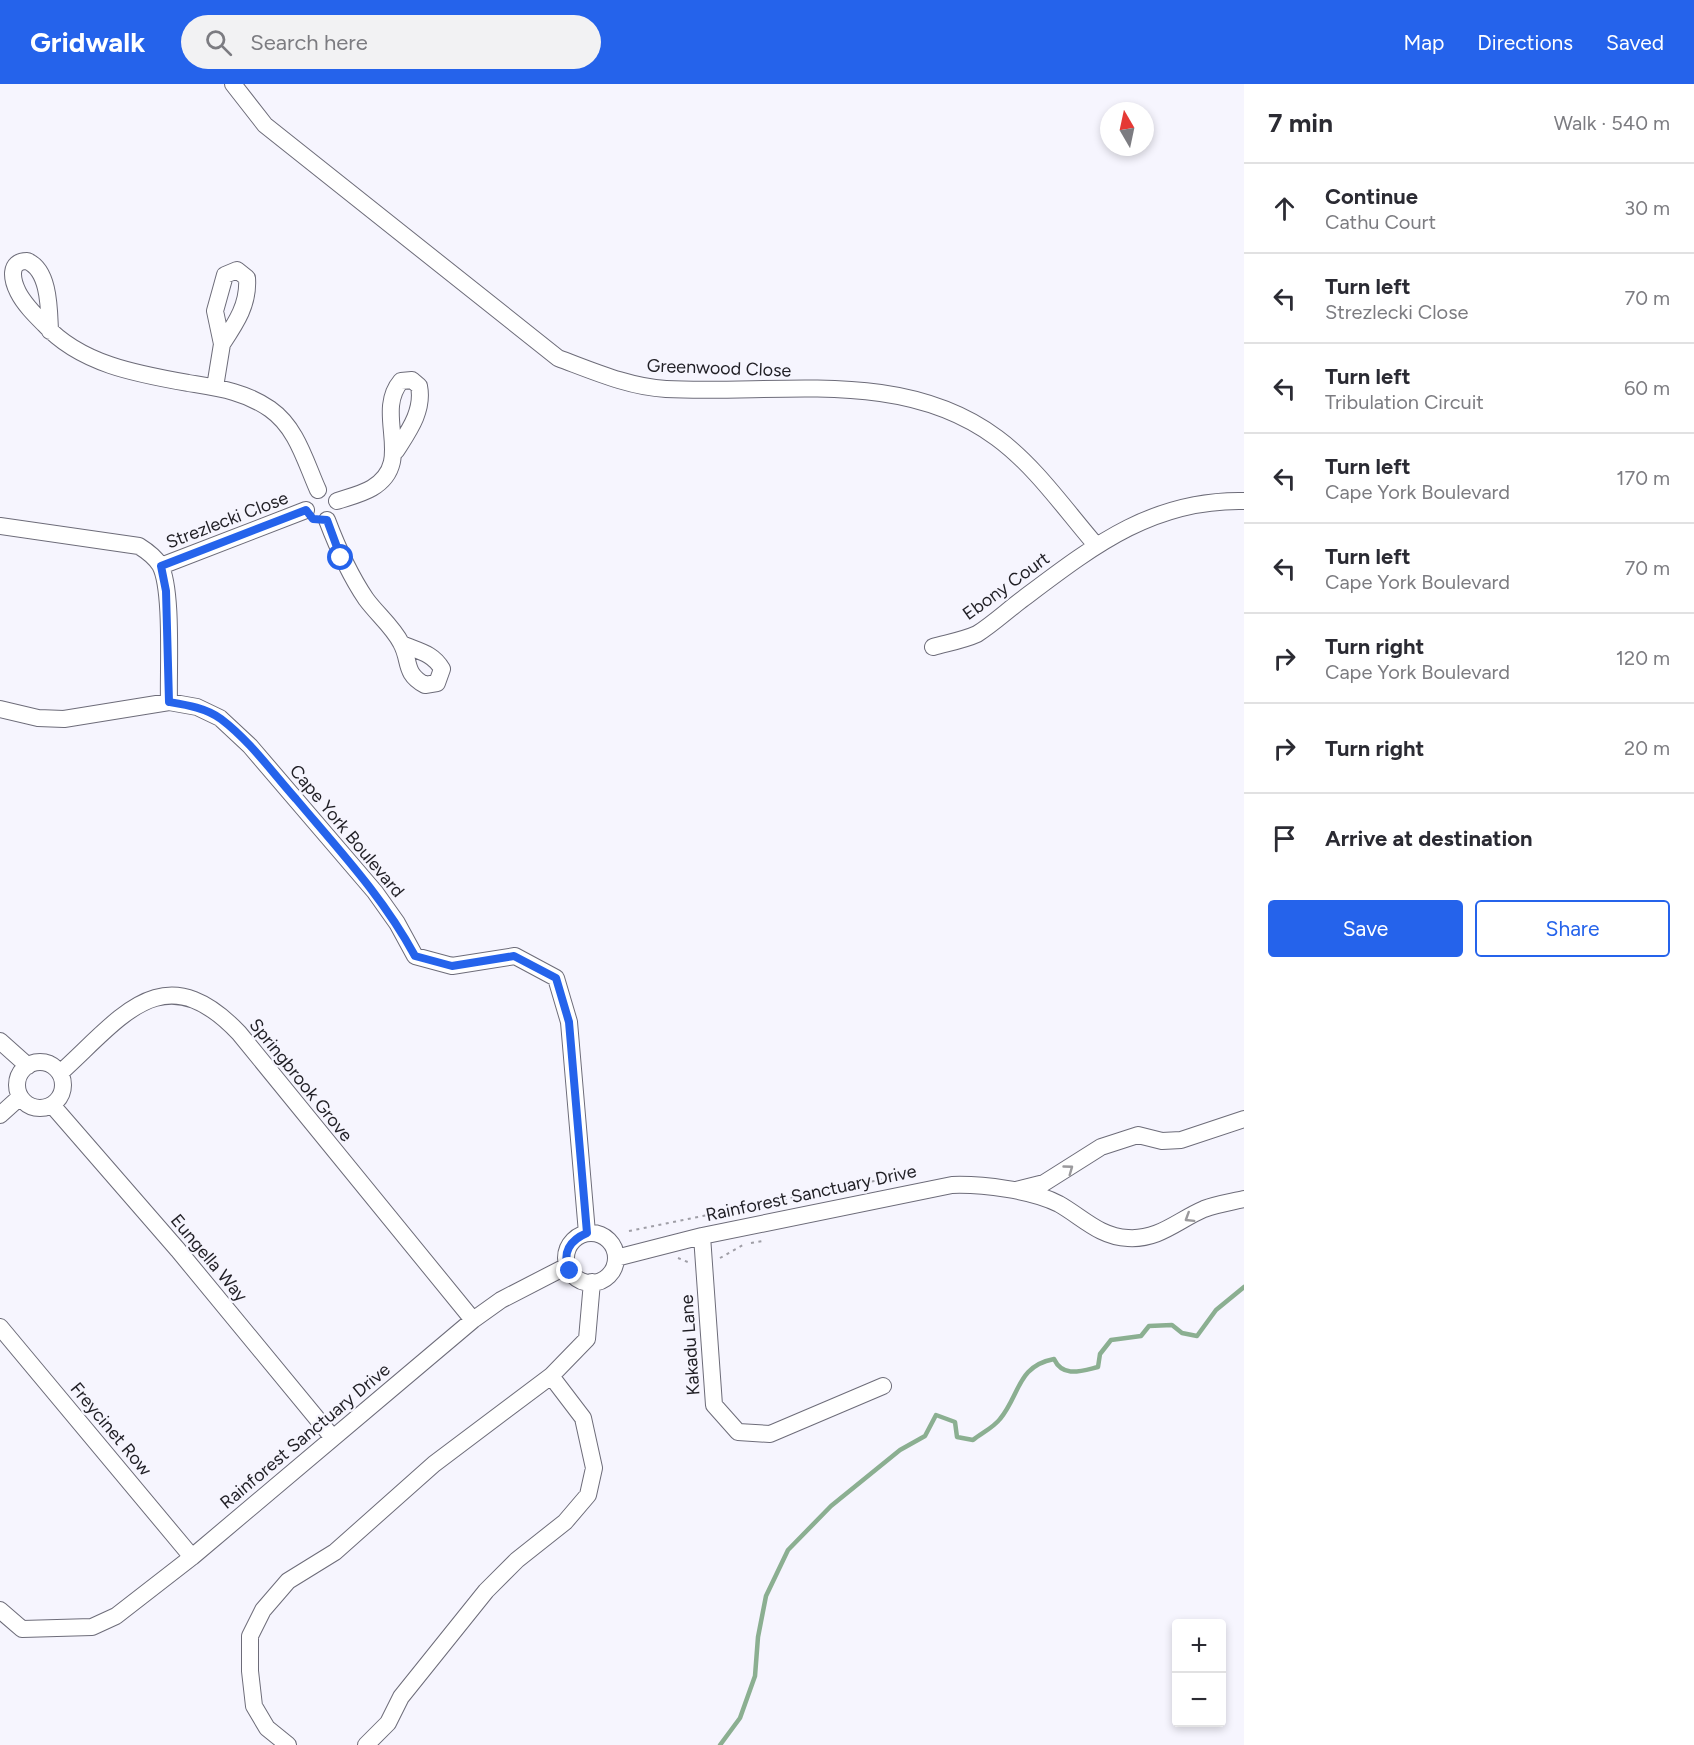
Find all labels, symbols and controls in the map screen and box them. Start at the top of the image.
search box [181,15,601,69]
text: Gridwalk [30,25,145,59]
icon: search [202,26,235,59]
text: Search here [250,29,368,56]
text: Map [1403,30,1444,55]
text: Directions [1477,30,1573,55]
text: Saved [1606,30,1664,55]
north arrow [1100,102,1154,156]
text: 7 min [1268,107,1333,139]
text: Walk · 540 m [1554,111,1670,135]
text: Continue [1325,183,1418,210]
icon: ahead [1268,192,1301,225]
text: 30 m [1624,196,1670,220]
text: Cathu Court [1325,210,1436,234]
text: Turn left [1325,273,1411,300]
icon: left [1268,282,1301,315]
text: 70 m [1624,286,1670,310]
text: Strezlecki Close [1325,300,1468,324]
street label: Greenwood Close [646,354,792,382]
text: Turn left [1325,363,1411,390]
icon: left [1268,372,1301,405]
text: 60 m [1624,376,1670,400]
text: Tribulation Circuit [1325,390,1484,414]
text: Turn left [1325,453,1411,480]
icon: left [1268,462,1301,495]
text: 170 m [1616,466,1670,490]
text: Cape York Boulevard [1325,480,1510,504]
street label: Strezlecki Close [163,487,291,553]
text: Turn left [1325,543,1411,570]
route start [327,544,353,570]
street label: Ebony Court [958,547,1054,625]
icon: left [1268,552,1301,585]
text: 70 m [1624,556,1670,580]
text: Cape York Boulevard [1325,570,1510,594]
text: Turn right [1325,633,1424,660]
icon: right [1268,642,1301,675]
text: 120 m [1616,646,1670,670]
text: Cape York Boulevard [1325,660,1510,684]
icon: right [1268,732,1301,765]
text: Turn right [1325,735,1424,762]
text: 20 m [1624,736,1670,760]
street label: Cape York Boulevard [285,760,409,902]
icon: arrive [1268,822,1301,855]
text: Arrive at destination [1325,825,1533,852]
button: Save [1268,900,1463,957]
button: Share [1475,900,1670,957]
street label: Springbrook Grove [245,1014,358,1146]
street label: Rainforest Sanctuary Drive [704,1160,919,1226]
one-way arrow [1062,1165,1073,1176]
street label: Eungella Way [166,1210,252,1307]
one-way arrow [1185,1210,1195,1222]
route end [556,1257,582,1283]
street label: Kakadu Lane [675,1294,705,1396]
street label: Rainforest Sanctuary Drive [216,1358,395,1513]
street label: Freycinet Row [66,1378,156,1480]
map controls [1172,1619,1226,1727]
button: + [1172,1619,1226,1673]
button: − [1172,1673,1226,1727]

